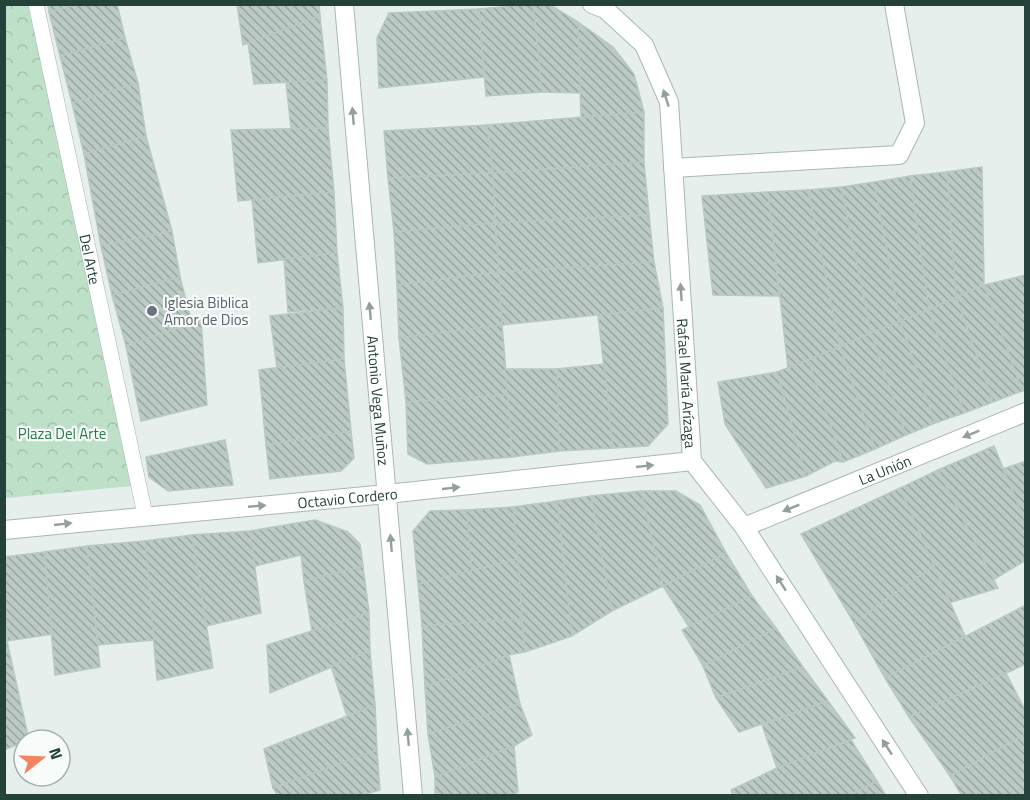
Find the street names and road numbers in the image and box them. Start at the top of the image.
street label: Del Arte [74,232,107,287]
street label: Rafael María Arízaga [671,318,703,449]
street label: Antonio Vega Muñoz [361,334,396,467]
street label: La Unión [855,449,915,491]
street label: Octavio Cordero [296,481,399,514]

